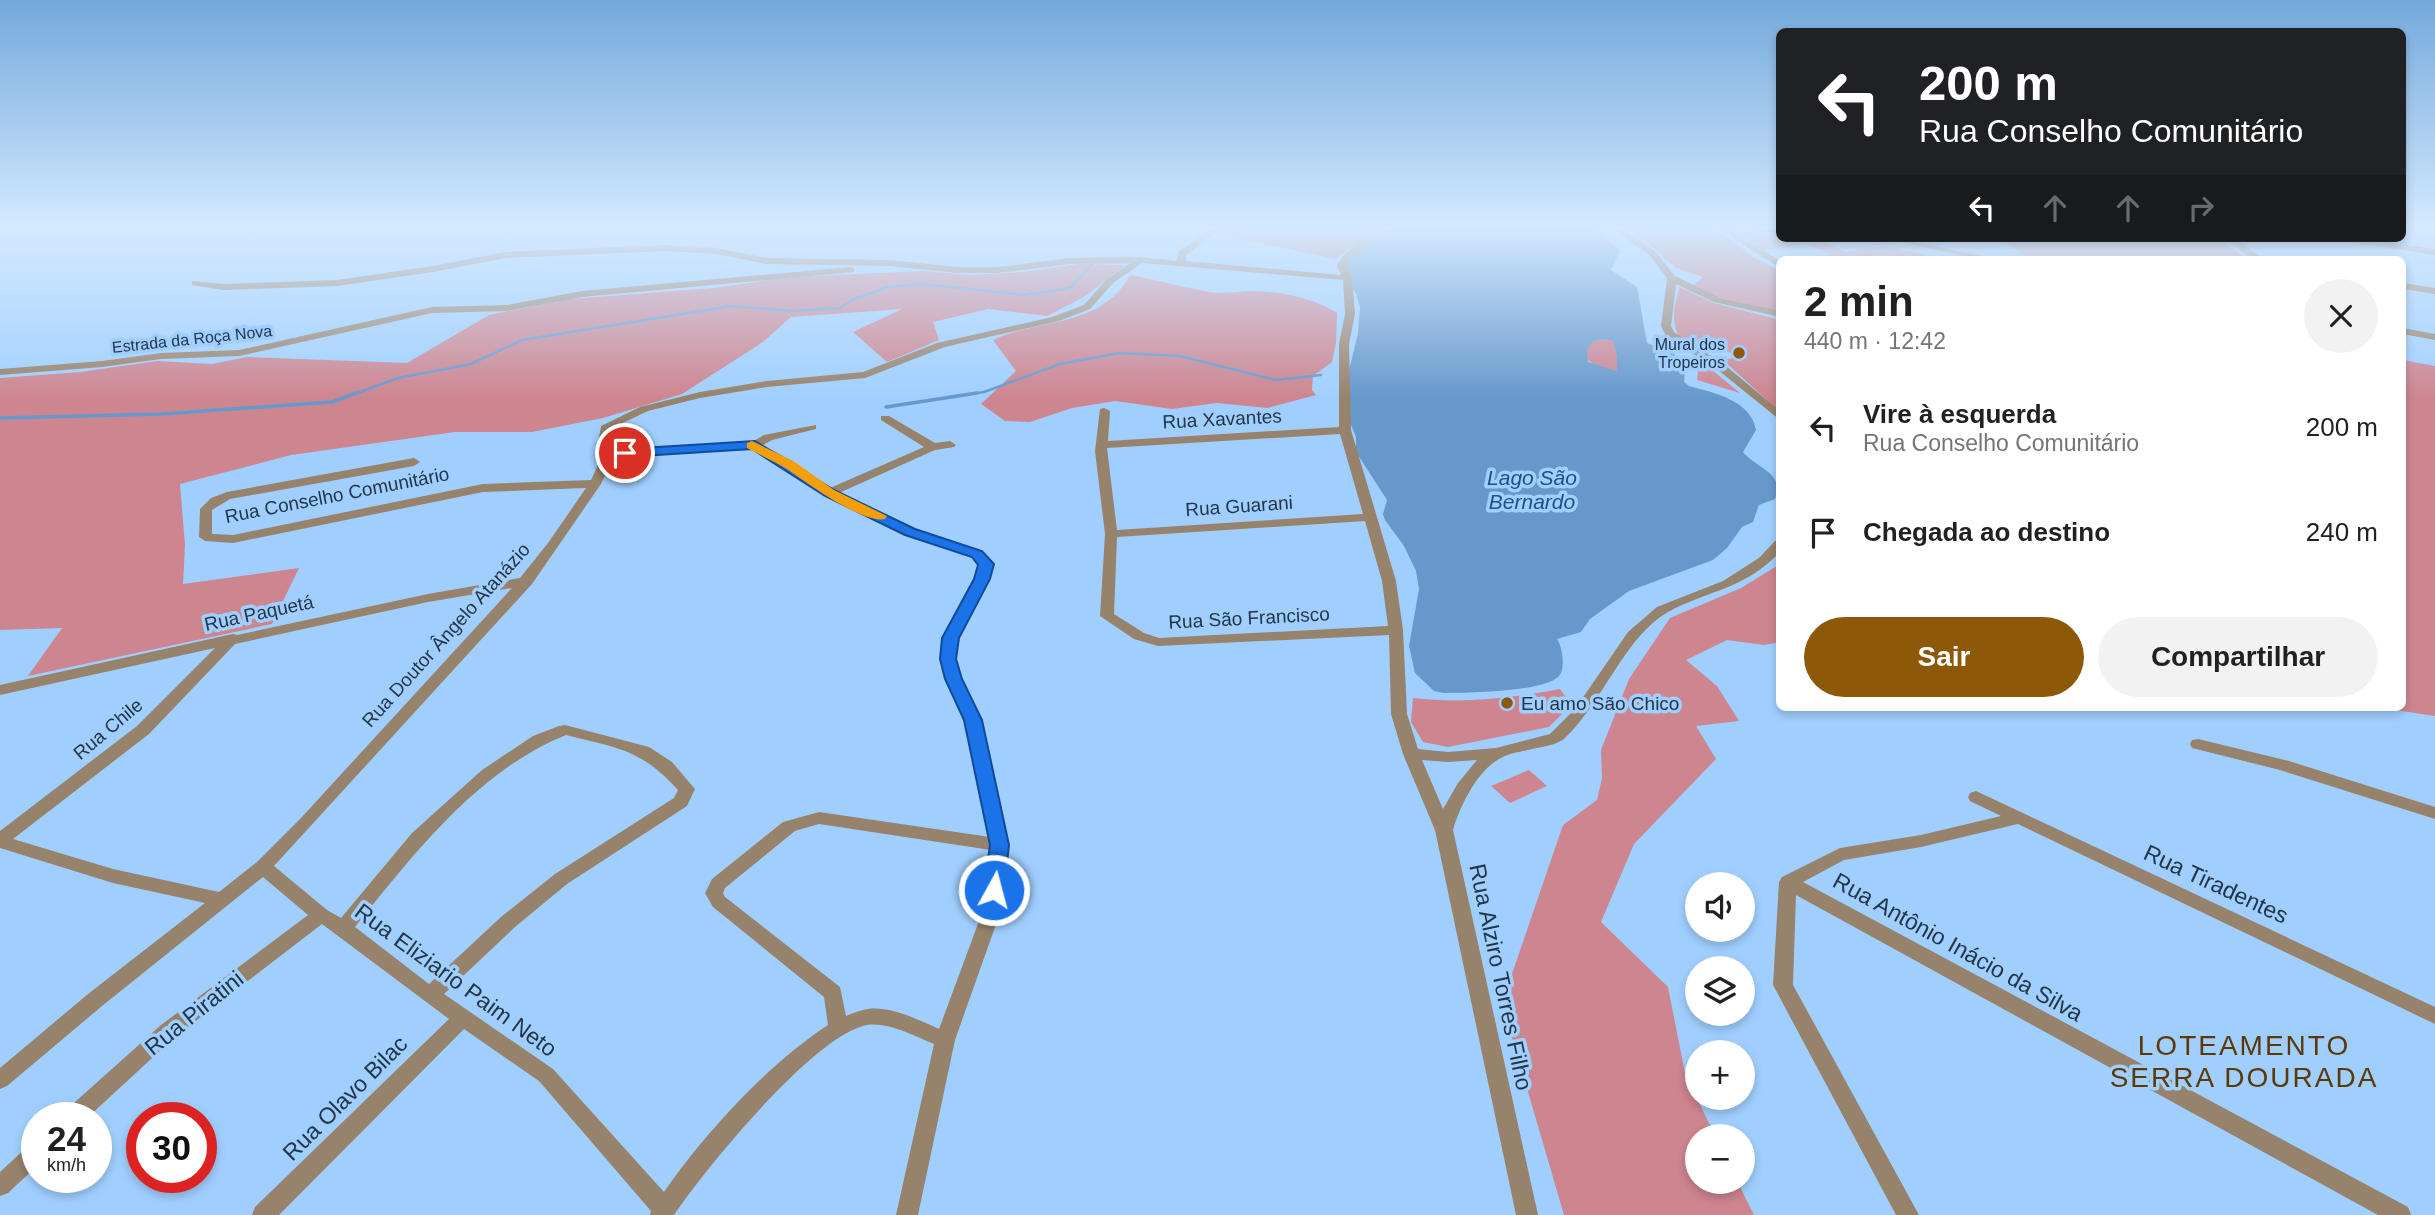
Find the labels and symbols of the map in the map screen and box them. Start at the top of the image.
street label: Estrada da Roça Nova [111,322,273,356]
place label: Mural dos Tropeiros [1655,336,1725,371]
marker: Mural dos Tropeiros [1731,345,1747,361]
street label: Rua Xavantes [1162,405,1282,433]
pin [595,423,655,483]
street label: Rua Conselho Comunitário [223,463,451,527]
water label: Lago São Bernardo [1487,466,1577,513]
street label: Rua Guarani [1185,492,1293,520]
street label: Rua Doutor Ângelo Atanázio [358,539,534,731]
street label: Rua Paquetá [203,591,316,635]
street label: Rua São Francisco [1168,603,1330,633]
place label: Eu amo São Chico [1521,693,1679,714]
street label: Rua Chile [69,694,147,764]
marker: Eu amo São Chico [1499,695,1515,711]
street label: Rua Tiradentes [2140,839,2292,929]
position arrow [957,853,1031,927]
street label: Rua Alziro Torres Filho [1464,861,1538,1093]
street label: Rua Antônio Inácio da Silva [1829,867,2087,1027]
street label: Rua Eliziario Paim Neto [350,898,562,1062]
street label: Rua Piratini [140,965,248,1061]
street label: Rua Olavo Bilac [277,1030,413,1166]
district label: LOTEAMENTO SERRA DOURADA [2110,1030,2378,1093]
speed limit sign: 30 [126,1102,217,1193]

